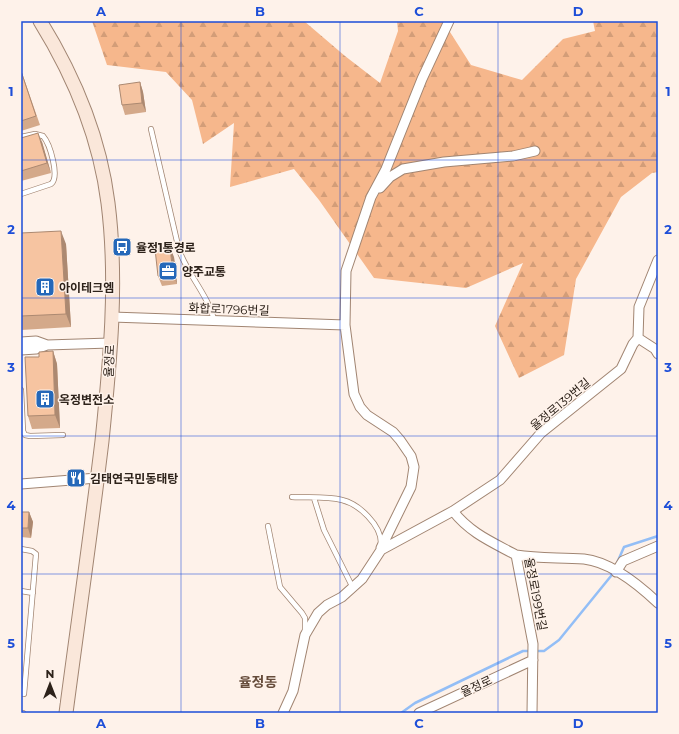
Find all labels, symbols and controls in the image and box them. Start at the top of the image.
text: A [95,3,107,19]
text: B [255,3,265,19]
text: C [414,3,424,19]
text: D [573,3,584,19]
text: 1 [8,83,14,99]
text: 1 [665,83,671,99]
text: 2 [7,221,15,237]
text: 2 [664,221,672,237]
bus stop icon: 율정1통경로 [111,236,133,258]
place label: 율정1통경로 [136,240,196,255]
office icon: 양주교통 [157,260,179,282]
place label: 양주교통 [182,264,226,279]
building icon: 아이테크엠 [34,276,56,298]
place label: 아이테크엠 [59,280,114,295]
street label: 화합로1796번길 [188,300,270,318]
street label: 율정로 [101,344,117,378]
text: 3 [6,359,15,375]
text: 3 [663,359,672,375]
street label: 율정로139번길 [527,375,593,433]
building icon: 옥정변전소 [34,388,56,410]
place label: 옥정변전소 [59,392,114,407]
restaurant icon: 김태연국민동태탕 [65,467,87,489]
place label: 김태연국민동태탕 [90,471,178,486]
text: 4 [7,497,16,513]
text: 4 [664,497,673,513]
street label: 율정로199번길 [522,556,550,632]
text: 5 [7,635,15,651]
text: 5 [664,635,672,651]
north arrow [30,664,70,704]
text: N [46,667,54,681]
street label: 율정로 [458,672,494,700]
district label: 율정동 [239,673,277,691]
text: A [95,715,107,731]
text: B [255,715,265,731]
text: C [414,715,424,731]
text: D [573,715,584,731]

